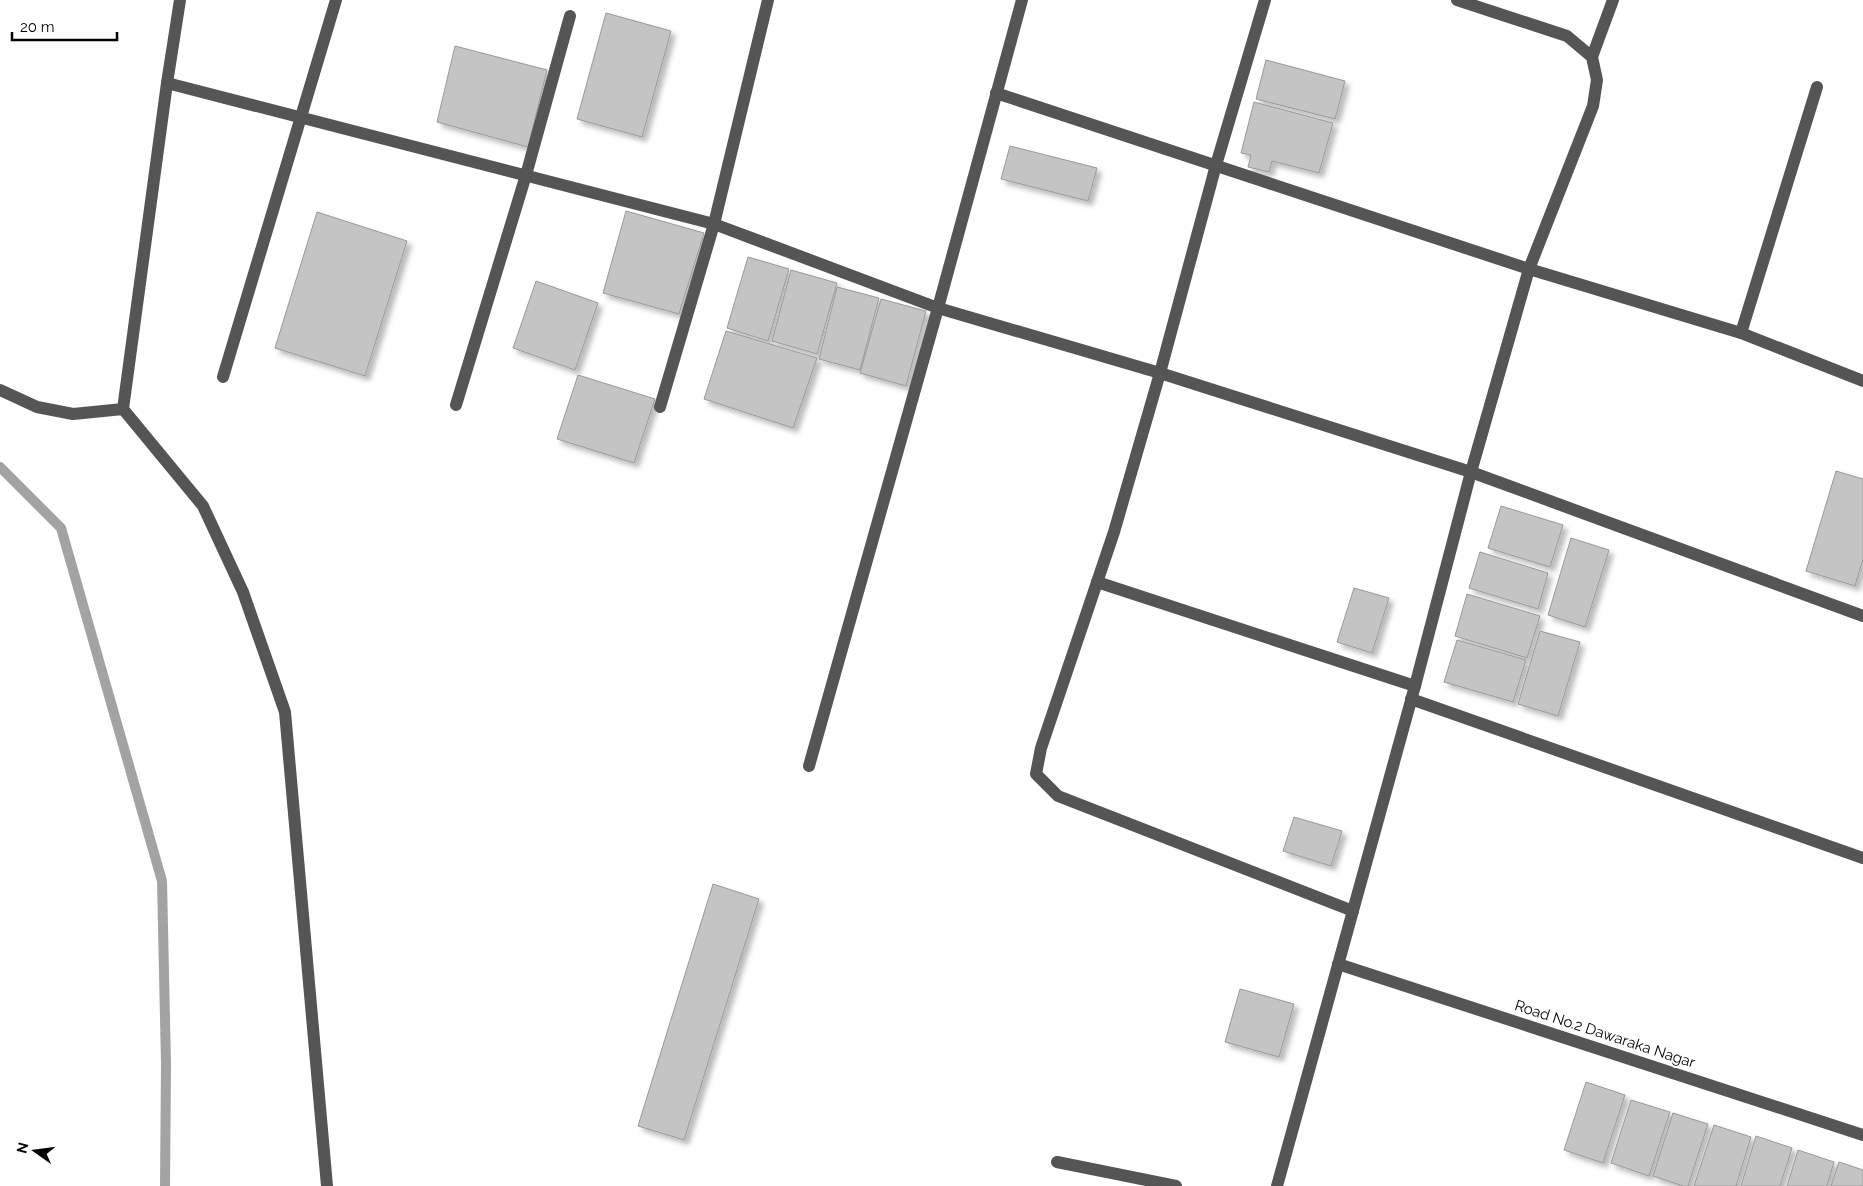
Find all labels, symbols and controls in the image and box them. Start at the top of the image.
scale bar [12,10,118,42]
text: 20 m [20,18,55,36]
street label: Road No.2 Dawaraka Nagar [1512,996,1698,1072]
north arrow [10,1126,60,1176]
text: N [13,1141,31,1155]

